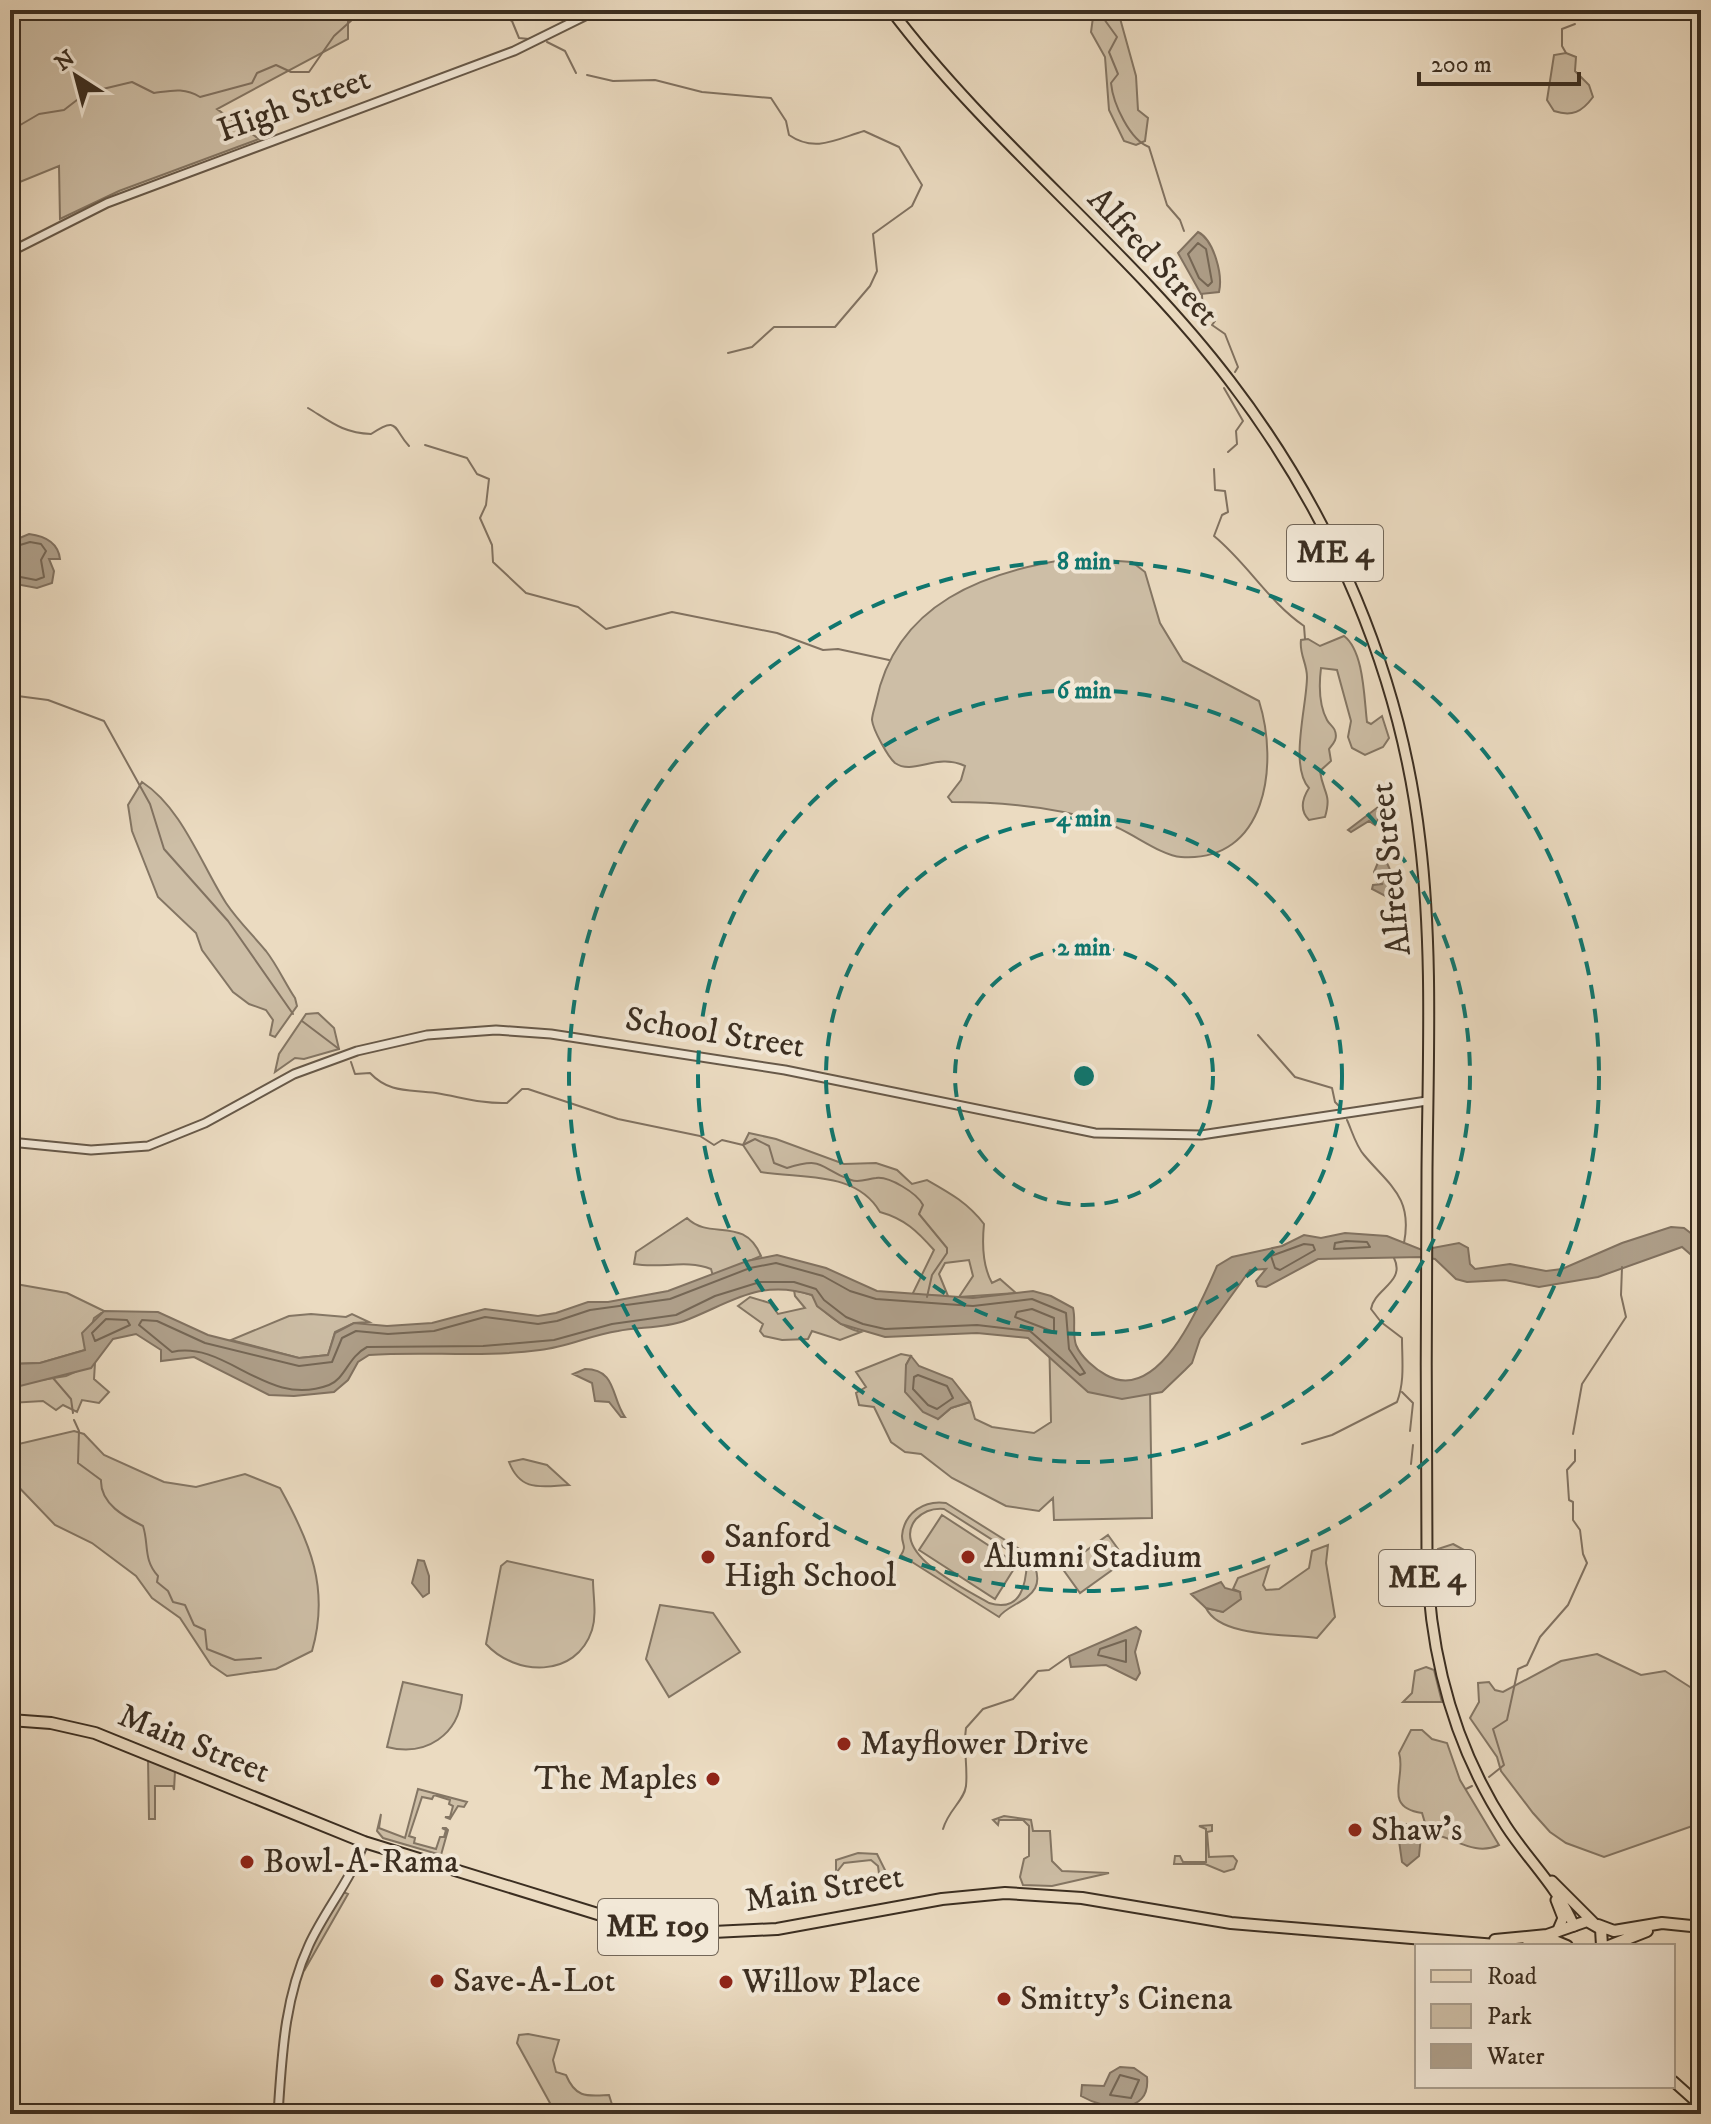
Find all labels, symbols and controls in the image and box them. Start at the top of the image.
north arrow [36,36,116,116]
scale bar [1419,36,1579,86]
text: N [50,45,80,77]
text: 200 m [1431,50,1492,80]
street label: High Street [212,58,376,152]
street label: Alfred Street [1078,179,1228,335]
road number: ME 4 [1287,525,1383,581]
text: 8 min [1057,547,1111,577]
text: 6 min [1057,676,1112,706]
street label: Alfred Street [1361,780,1421,958]
text: 4 min [1056,804,1112,834]
text: 2 min [1057,933,1111,963]
street label: School Street [622,998,808,1068]
centre of rings [1070,1062,1098,1090]
place label: Sanford High School [724,1516,897,1597]
place label: Alumni Stadium [984,1536,1202,1578]
marker: Sanford High School [699,1548,717,1566]
marker: Alumni Stadium [959,1548,977,1566]
road number: ME 4 [1379,1550,1475,1606]
street label: Main Street [112,1695,276,1793]
place label: Mayflower Drive [860,1723,1089,1765]
marker: Mayflower Drive [835,1735,853,1753]
place label: The Maples [534,1758,697,1800]
marker: The Maples [704,1770,722,1788]
place label: Shaw's [1371,1809,1462,1851]
marker: Shaw's [1346,1821,1364,1839]
place label: Bowl-A-Rama [263,1841,459,1883]
marker: Bowl-A-Rama [238,1853,256,1871]
street label: Main Street [742,1856,906,1922]
road number: ME 109 [598,1899,718,1955]
legend [1415,1944,1675,2088]
place label: Save-A-Lot [453,1960,615,2002]
place label: Willow Place [741,1961,921,2003]
text: Road [1487,1962,1537,1992]
marker: Save-A-Lot [428,1972,446,1990]
marker: Willow Place [717,1973,735,1991]
place label: Smitty's Cinena [1020,1978,1233,2020]
marker: Smitty's Cinena [995,1990,1013,2008]
text: Park [1487,2002,1532,2032]
text: Water [1486,2042,1544,2072]

